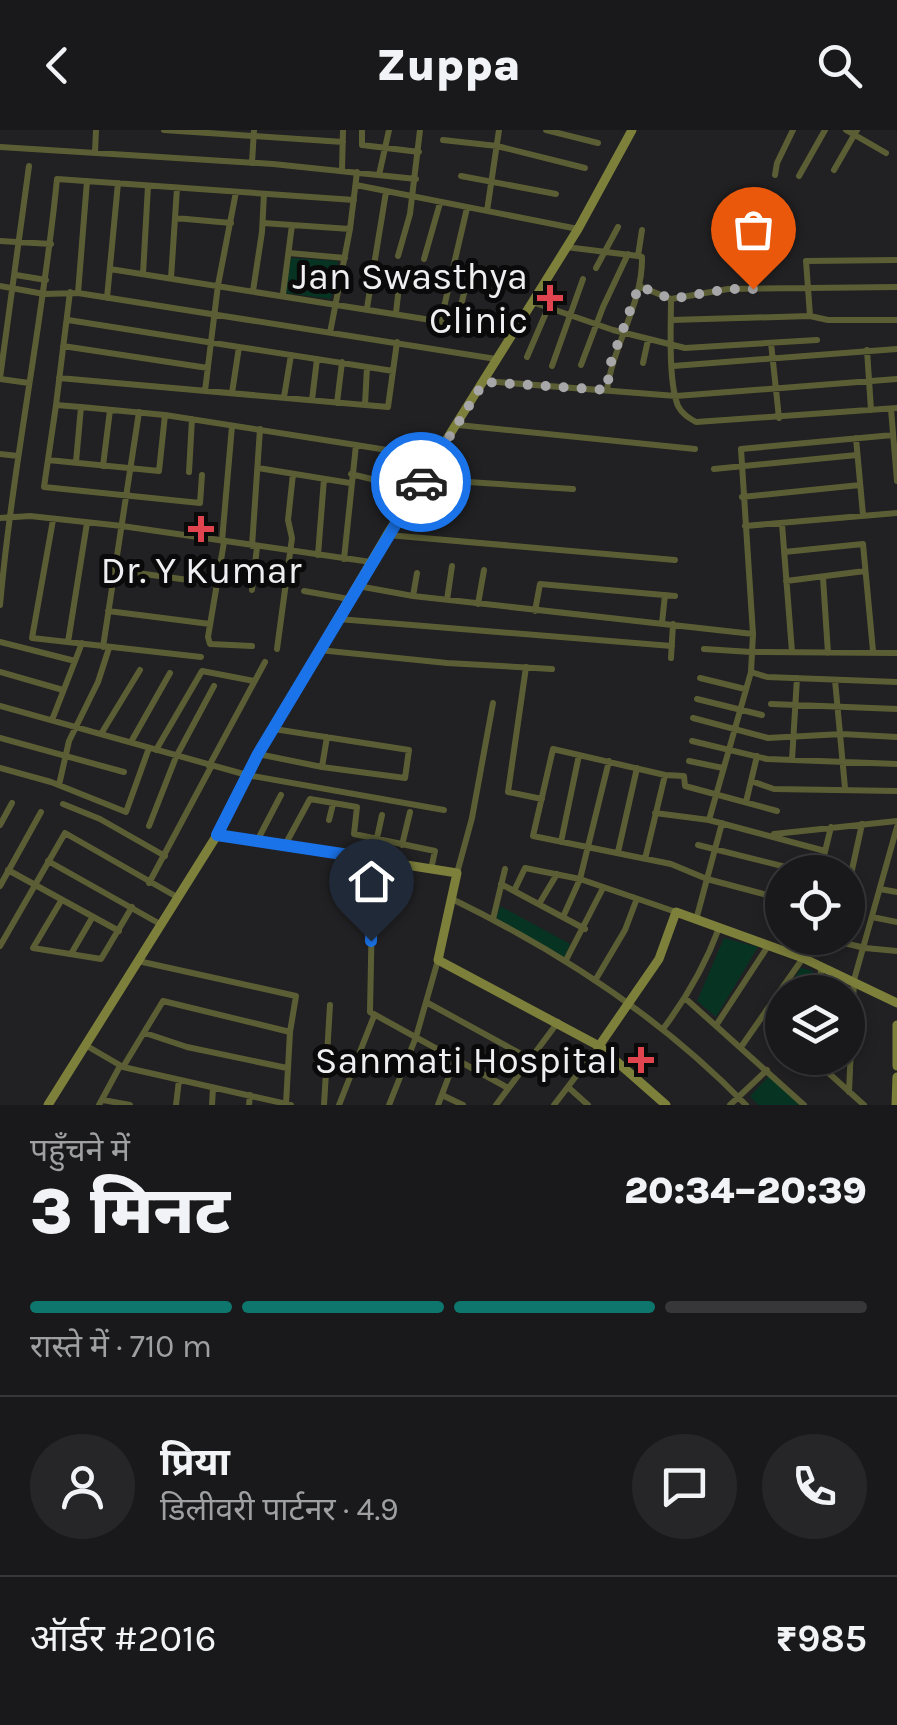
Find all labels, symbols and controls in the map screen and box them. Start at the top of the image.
icon: back [30,38,85,93]
icon: search [812,38,867,93]
text: Zuppa [376,39,521,91]
pin [711,187,796,290]
icon: bag [726,202,781,257]
place label: Jan Swasthya Clinic [293,254,528,343]
marker: Jan Swasthya Clinic [537,285,563,311]
courier [371,432,471,532]
icon: car [394,455,449,510]
marker: Dr. Y Kumar [188,516,214,542]
place label: Dr. Y Kumar [101,548,302,593]
pin [329,839,414,942]
icon: home [344,854,399,909]
map controls [765,855,865,1075]
button: locate [765,855,865,955]
button: layers [765,975,865,1075]
place label: Sanmati Hospital [315,1038,618,1083]
marker: Sanmati Hospital [628,1047,654,1073]
text: पहुँचने में [30,1132,130,1169]
text: 20:34–20:39 [624,1168,867,1213]
text: 3 मिनट [30,1173,230,1249]
text: रास्ते में · 710 m [30,1328,212,1365]
button: person [30,1434,135,1539]
button: chat [632,1434,737,1539]
button: phone [762,1434,867,1539]
text: प्रिया [160,1440,230,1485]
text: डिलीवरी पार्टनर · 4.9 [160,1491,399,1528]
text: ऑर्डर #2016 [30,1616,216,1661]
text: ₹985 [775,1616,867,1661]

